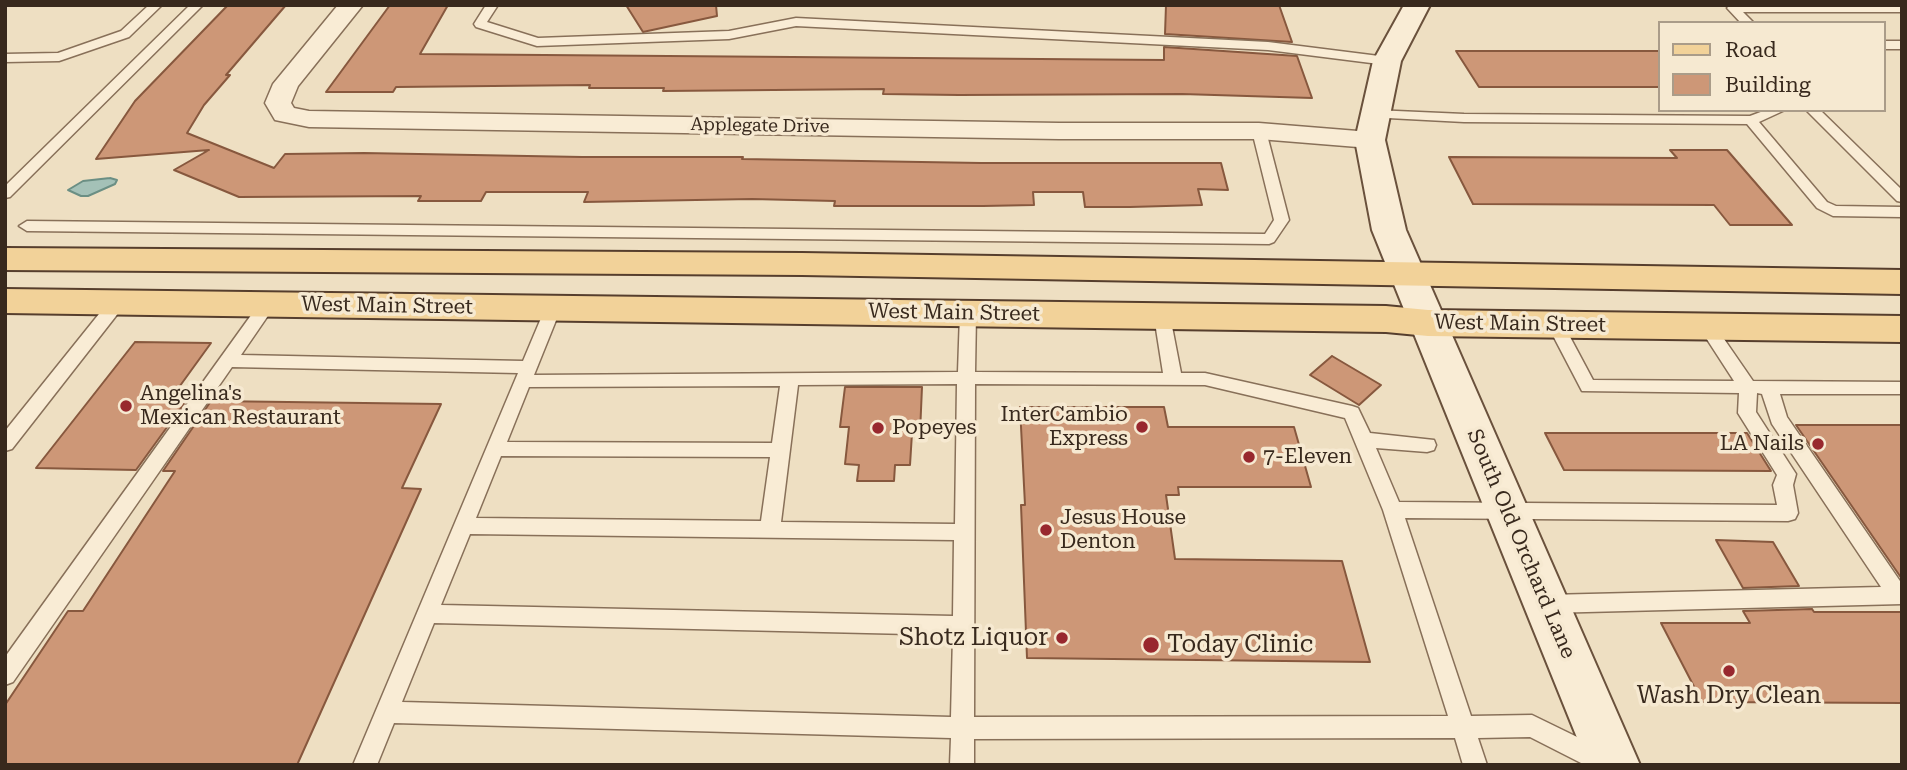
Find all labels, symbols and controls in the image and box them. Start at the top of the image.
legend [1658,21,1886,112]
text: Road [1725,38,1777,62]
text: Building [1725,73,1811,97]
street label: Applegate Drive [690,114,830,138]
street label: West Main Street [301,292,473,320]
street label: West Main Street [868,299,1040,327]
street label: West Main Street [1434,310,1606,338]
place label: Angelina's Mexican Restaurant [140,381,341,431]
marker: Angelina's Mexican Restaurant [118,398,134,414]
place label: InterCambio Express [1000,402,1128,452]
place label: Popeyes [892,415,976,441]
marker: InterCambio Express [1134,419,1150,435]
marker: Popeyes [870,420,886,436]
street label: South Old Orchard Lane [1461,426,1581,662]
place label: LA Nails [1720,431,1804,457]
marker: LA Nails [1810,436,1826,452]
place label: 7-Eleven [1263,444,1352,470]
marker: 7-Eleven [1241,449,1257,465]
place label: Jesus House Denton [1060,505,1186,555]
marker: Jesus House Denton [1038,522,1054,538]
place label: Shotz Liquor [899,624,1048,652]
marker: Shotz Liquor [1054,630,1070,646]
place label: Today Clinic [1167,631,1313,659]
marker: Today Clinic [1141,635,1161,655]
marker: Wash Dry Clean [1721,663,1737,679]
place label: Wash Dry Clean [1637,682,1821,710]

